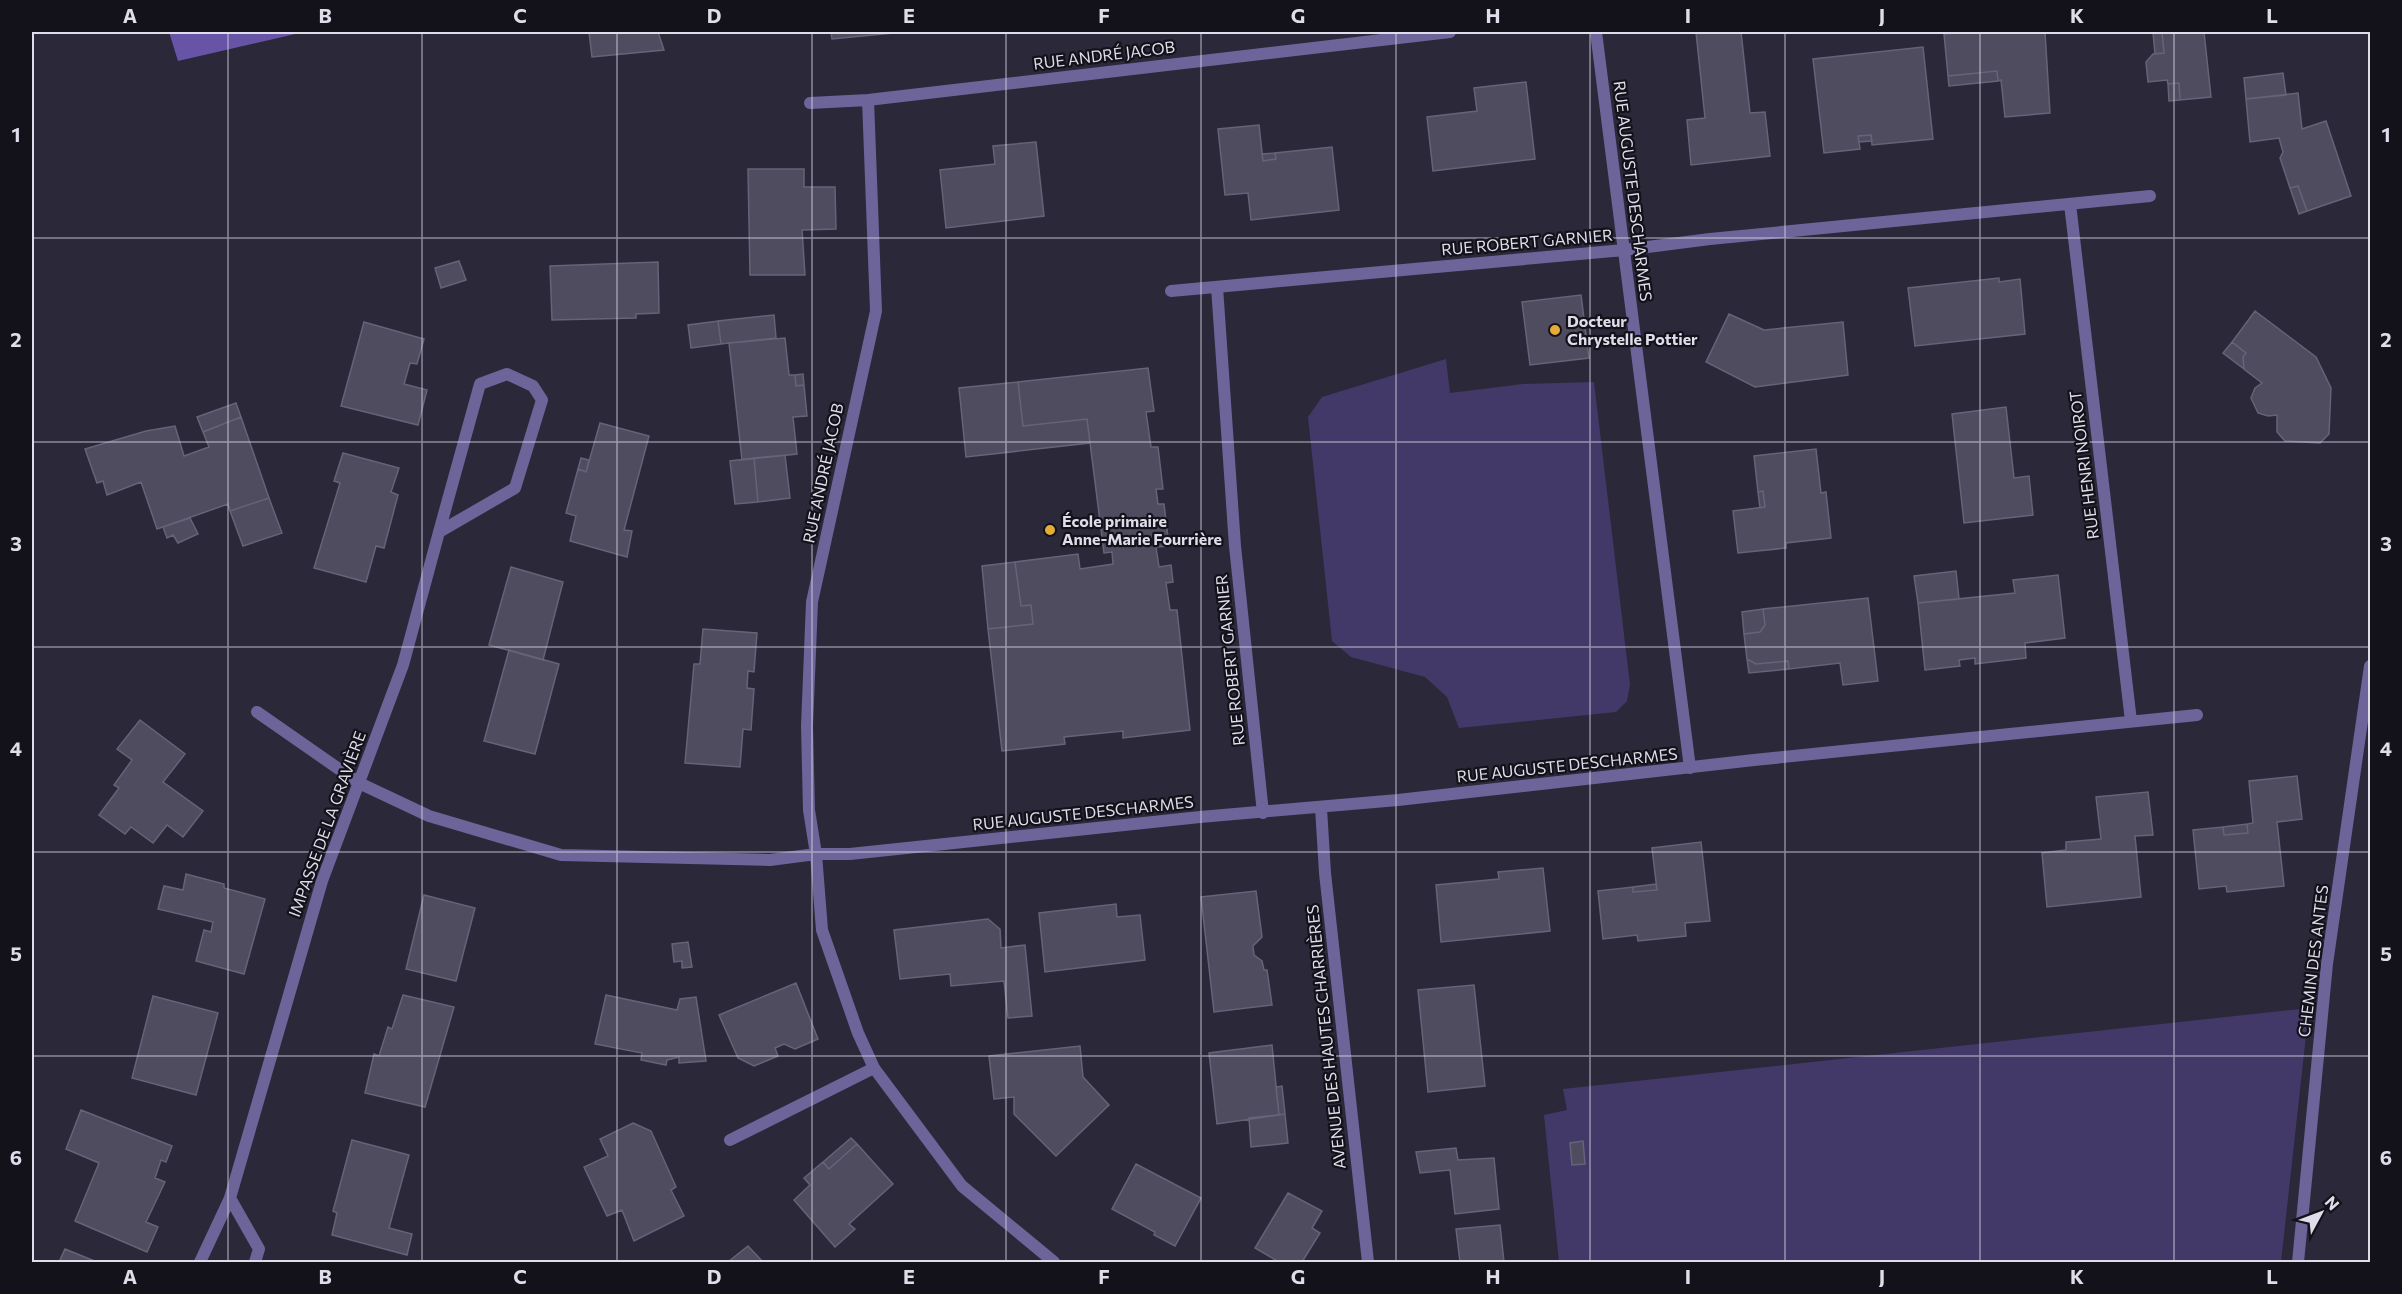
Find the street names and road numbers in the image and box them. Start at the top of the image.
street label: RUE ANDRÉ JACOB [1032,36,1176,73]
street label: RUE AUGUSTE DESCHARMES [1611,80,1656,302]
street label: RUE ROBERT GARNIER [1440,225,1614,258]
street label: RUE HENRI NOIROT [2065,390,2102,540]
street label: RUE ANDRÉ JACOB [798,401,847,545]
street label: RUE ROBERT GARNIER [1211,573,1248,747]
street label: IMPASSE DE LA GRAVIÈRE [284,728,369,919]
street label: RUE AUGUSTE DESCHARMES [1456,743,1678,786]
street label: RUE AUGUSTE DESCHARMES [972,791,1194,834]
street label: CHEMIN DES ANTES [2294,884,2331,1038]
street label: AVENUE DES HAUTES CHARRIÈRES [1302,904,1349,1170]

